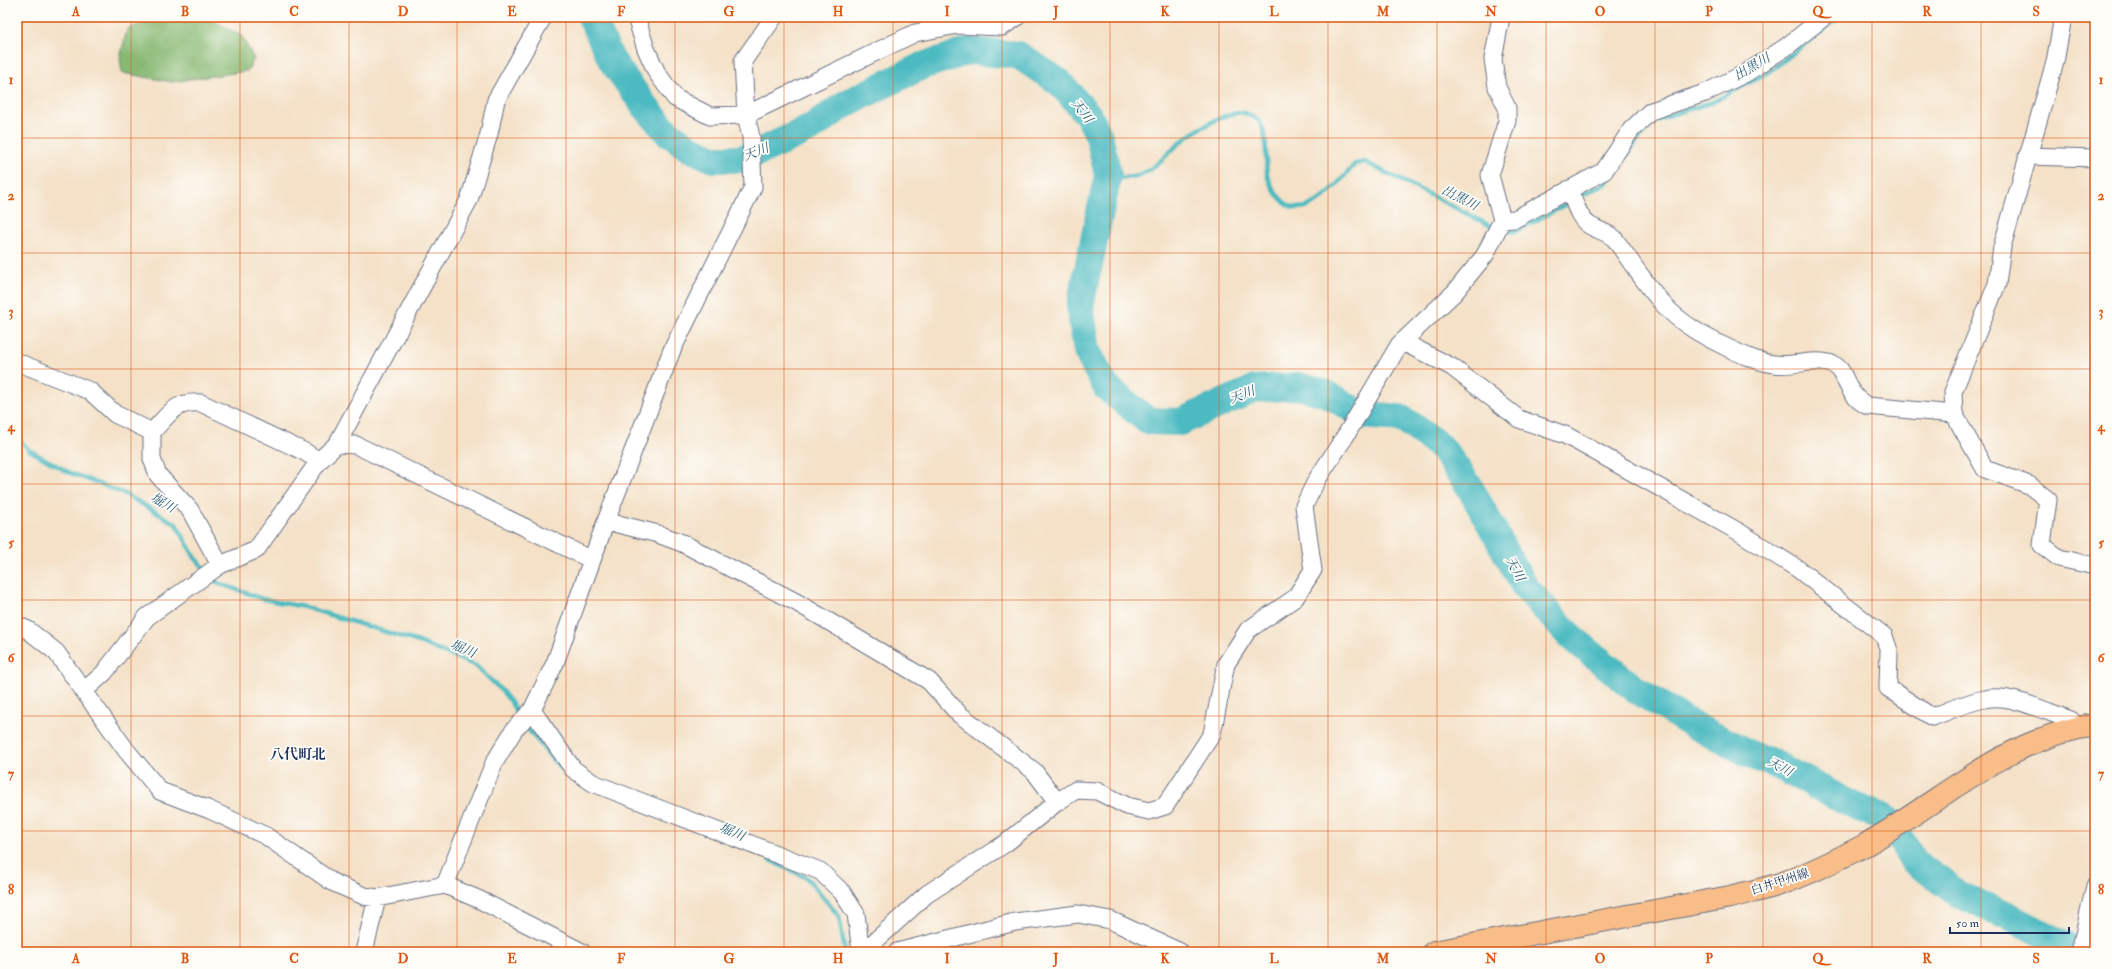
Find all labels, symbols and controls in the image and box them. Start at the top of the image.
text: A [71,4,81,20]
text: B [181,4,189,20]
text: C [289,4,299,20]
text: D [398,4,409,20]
text: E [507,4,517,20]
text: F [617,4,626,20]
text: G [724,4,735,20]
text: H [833,4,844,20]
text: I [944,4,950,20]
text: J [1052,4,1059,21]
text: K [1160,4,1170,20]
text: L [1269,4,1279,20]
text: M [1376,4,1390,20]
text: N [1484,4,1497,20]
text: O [1595,4,1606,20]
text: P [1705,4,1713,20]
text: Q [1813,4,1833,20]
text: R [1922,4,1932,20]
text: S [2032,4,2040,20]
water label: 出黒川 [1731,49,1775,84]
text: 1 [9,72,14,88]
text: 1 [2099,72,2104,88]
water label: 天川 [1068,96,1097,128]
water label: 天川 [741,139,773,164]
water label: 出黒川 [1439,182,1483,215]
text: 2 [8,188,15,204]
text: 2 [2098,188,2105,204]
text: 3 [9,304,14,320]
text: 3 [2099,304,2104,320]
water label: 天川 [1227,382,1259,407]
text: 4 [6,419,15,435]
text: 4 [2096,419,2105,435]
water label: 堀川 [148,490,180,517]
text: 5 [8,535,14,551]
text: 5 [2098,535,2104,551]
water label: 天川 [1502,554,1529,586]
water label: 堀川 [448,637,480,662]
text: 6 [8,650,16,666]
text: 6 [2098,650,2106,666]
district label: 八代町北 [270,746,326,763]
water label: 天川 [1765,754,1797,781]
text: 7 [8,766,15,782]
text: 7 [2098,766,2105,782]
water label: 堀川 [717,820,749,845]
street label: 白井甲州線 [1749,866,1811,898]
text: 8 [8,882,14,898]
text: 8 [2098,882,2104,898]
scale bar [1950,909,2069,935]
text: 50 m [1956,916,1980,931]
text: A [71,951,81,967]
text: B [181,951,189,967]
text: C [289,951,299,967]
text: D [398,951,409,967]
text: E [507,951,517,967]
text: F [617,951,626,967]
text: G [724,951,735,967]
text: H [833,951,844,967]
text: I [944,951,950,967]
text: J [1052,951,1059,968]
text: K [1160,951,1170,967]
text: L [1269,951,1279,967]
text: M [1376,951,1390,967]
text: N [1484,951,1497,967]
text: O [1595,951,1606,967]
text: P [1705,951,1713,967]
text: Q [1813,951,1833,967]
text: R [1922,951,1932,967]
text: S [2032,951,2040,967]

